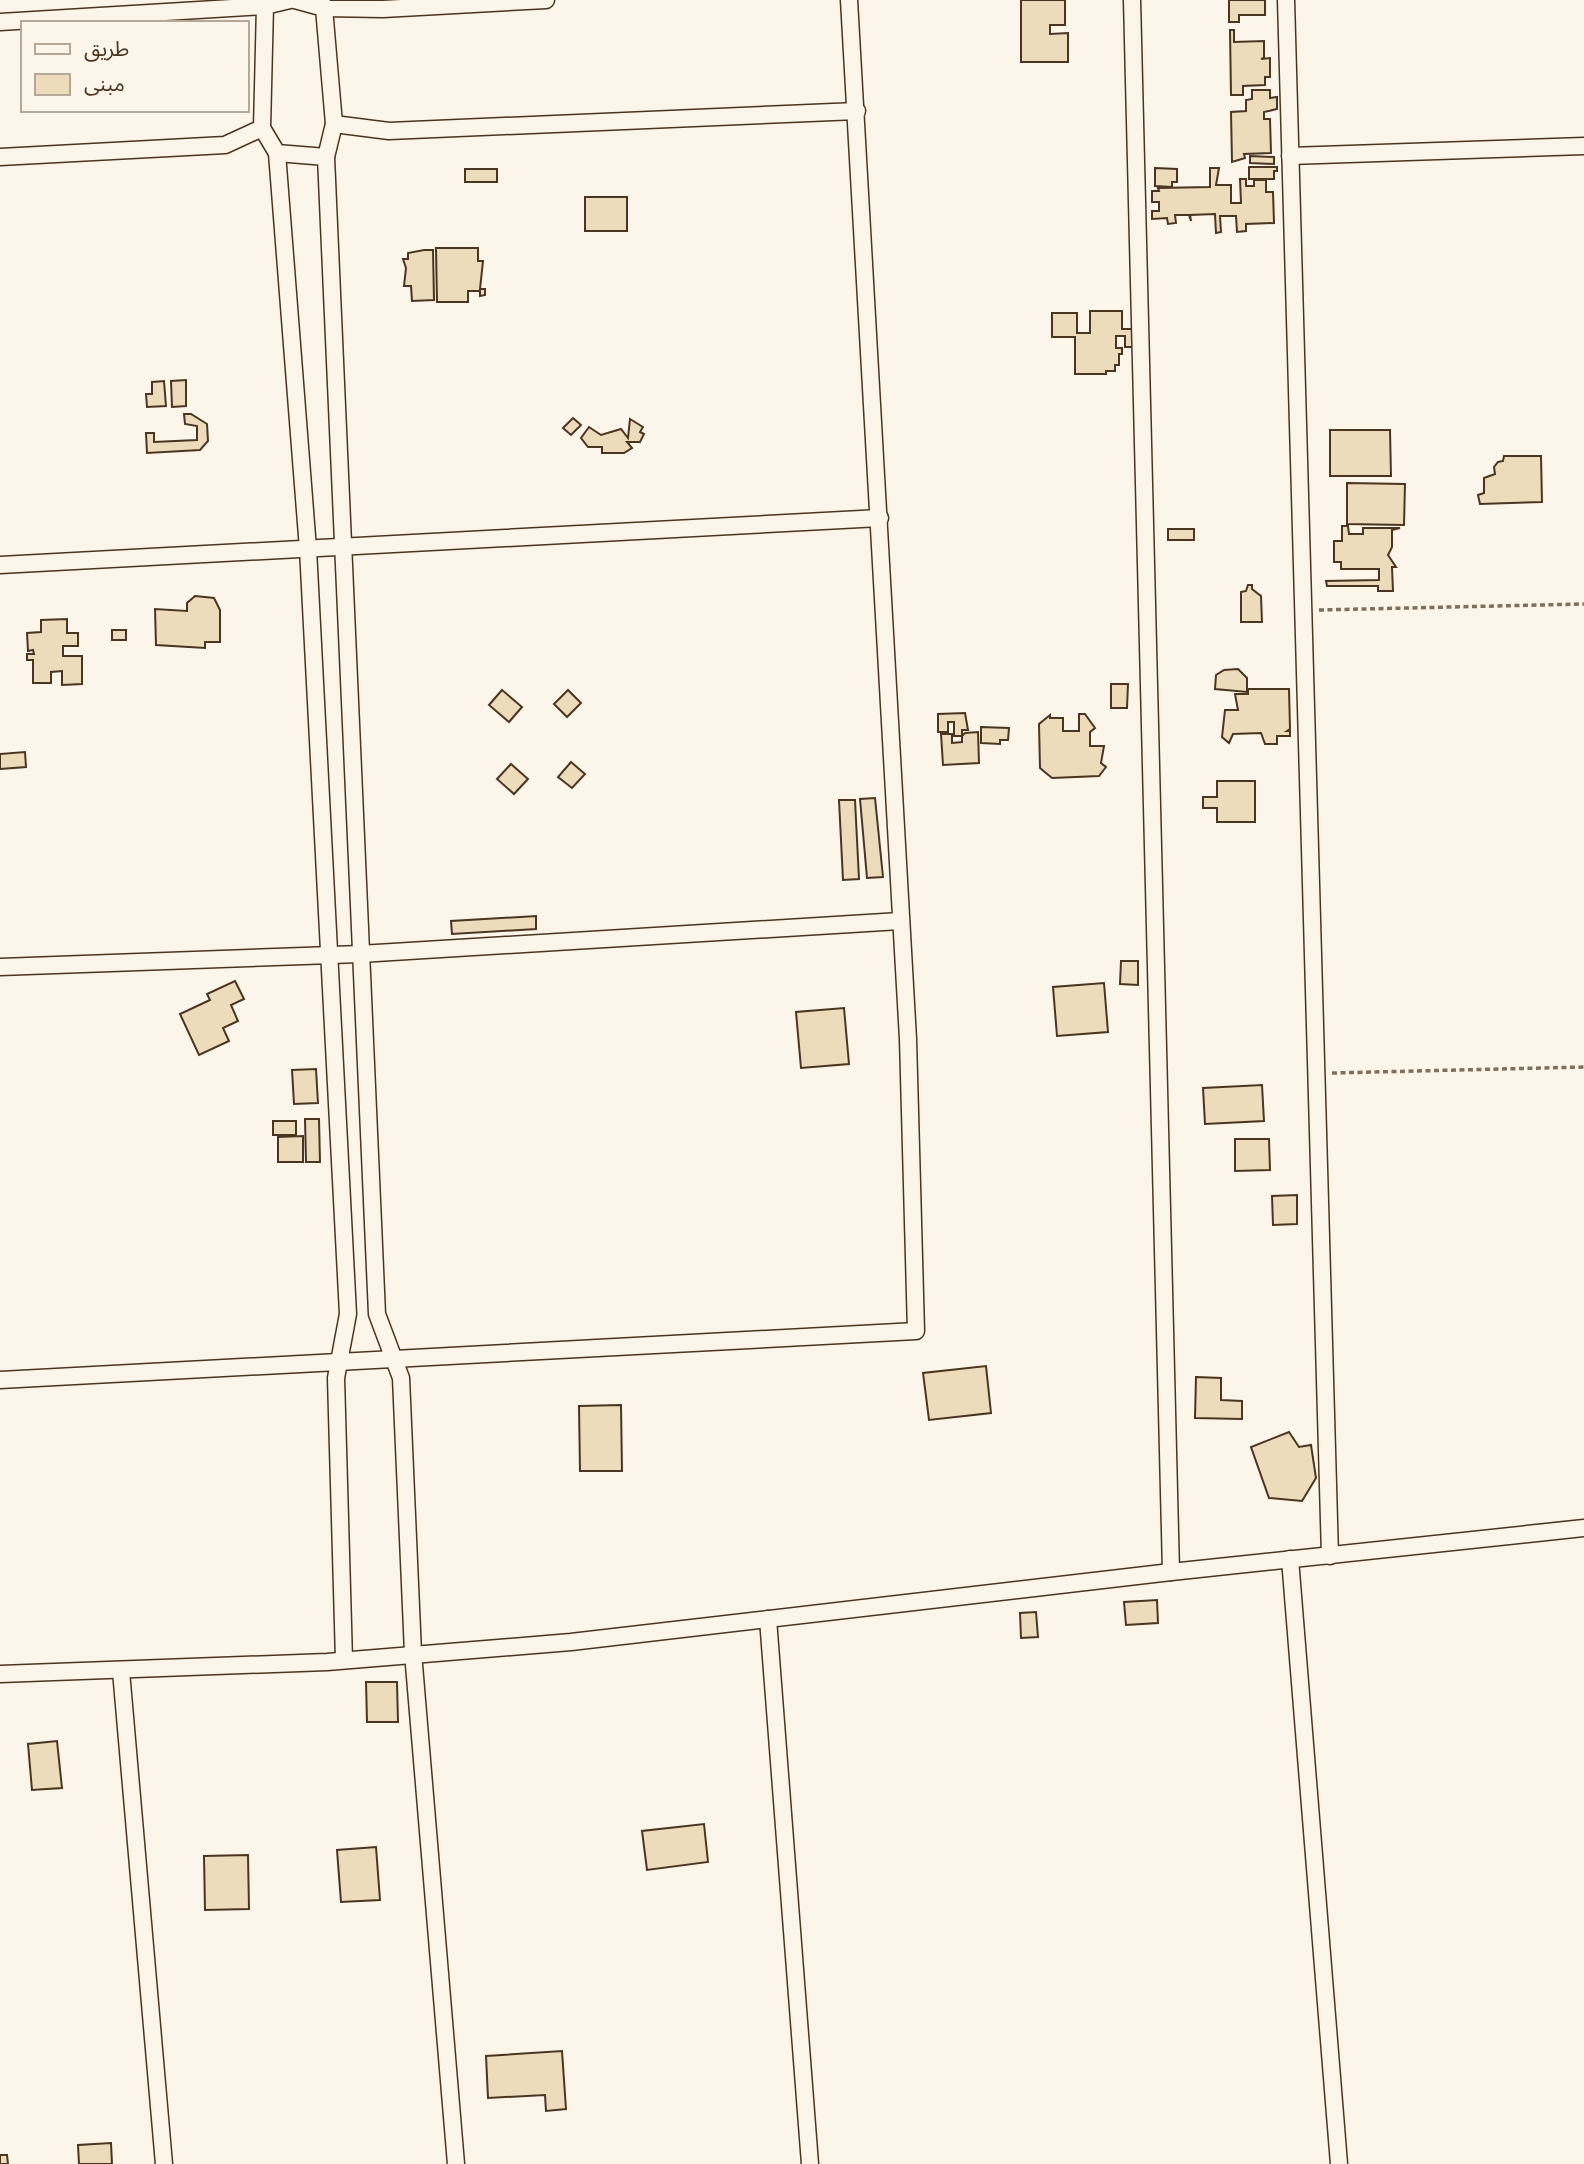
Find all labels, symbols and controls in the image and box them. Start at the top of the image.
legend [21,21,248,112]
text: طريق [84,34,129,62]
text: مبنى [84,69,125,97]

